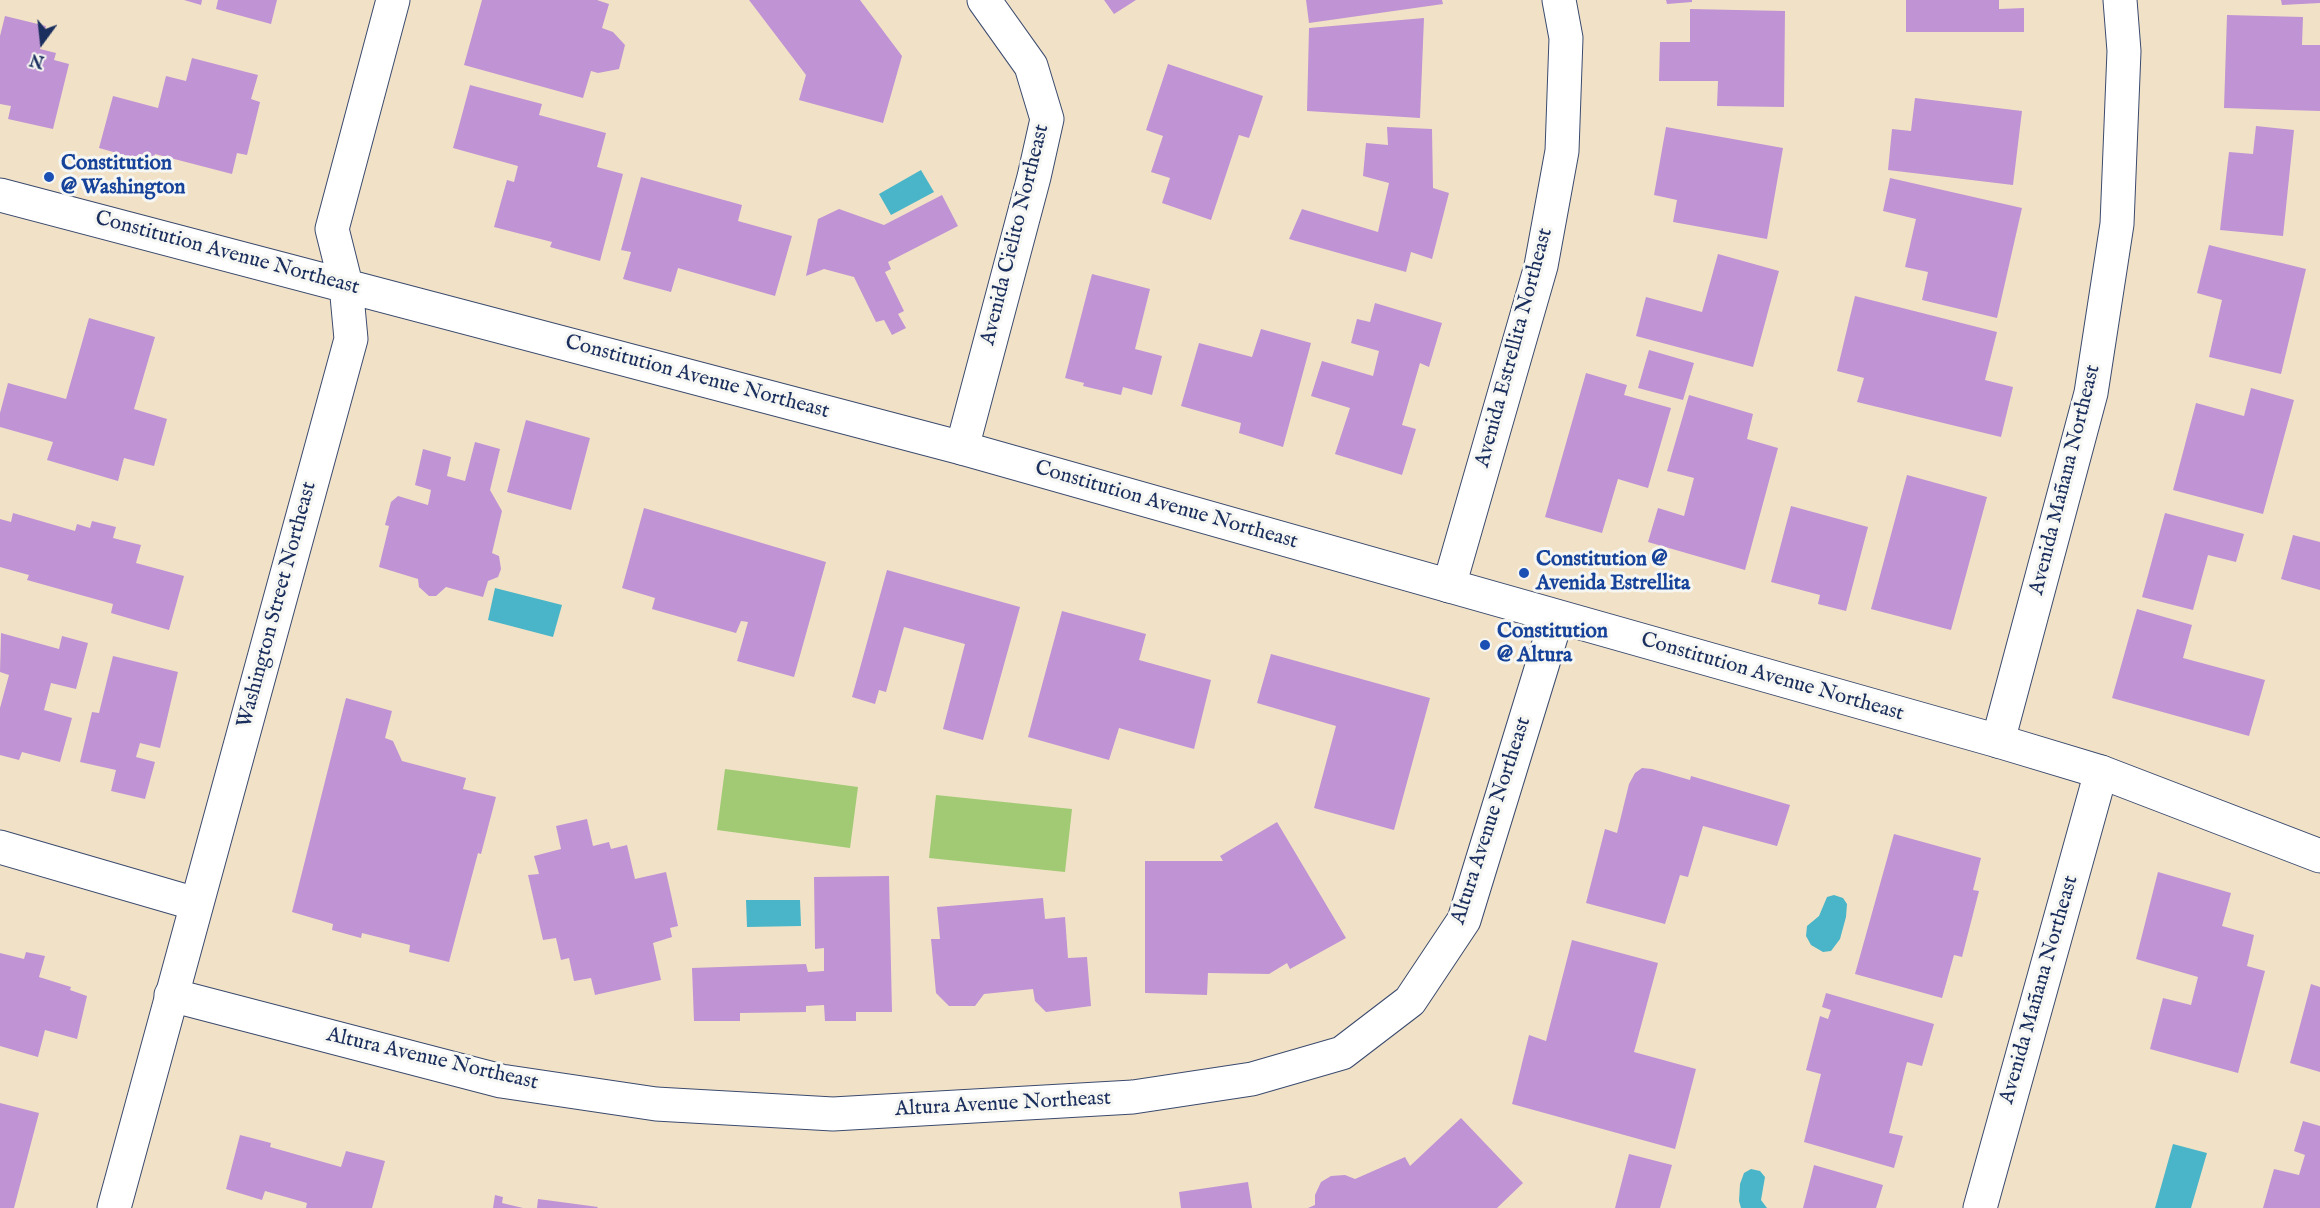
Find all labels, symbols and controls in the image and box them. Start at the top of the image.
north arrow [12,12,72,72]
text: N [28,48,47,71]
street label: Avenida Cielito Northeast [976,122,1056,348]
place label: Constitution @ Washington [61,152,186,202]
marker: Constitution @ Washington [42,170,56,184]
street label: Constitution Avenue Northeast [92,207,362,301]
street label: Avenida Estrellita Northeast [1471,226,1559,470]
street label: Constitution Avenue Northeast [562,331,832,425]
street label: Avenida Mañana Northeast [2025,362,2107,598]
street label: Constitution Avenue Northeast [1032,456,1300,556]
street label: Washington Street Northeast [233,479,323,731]
place label: Constitution @ Avenida Estrellita [1536,548,1690,598]
marker: Constitution @ Avenida Estrellita [1517,566,1531,580]
place label: Constitution @ Altura [1497,620,1608,670]
street label: Constitution Avenue Northeast [1638,628,1906,728]
marker: Constitution @ Altura [1478,638,1492,652]
street label: Altura Avenue Northeast [1447,714,1537,928]
street label: Avenida Mañana Northeast [1995,873,2085,1107]
street label: Altura Avenue Northeast [324,1023,540,1097]
street label: Altura Avenue Northeast [894,1087,1112,1123]

